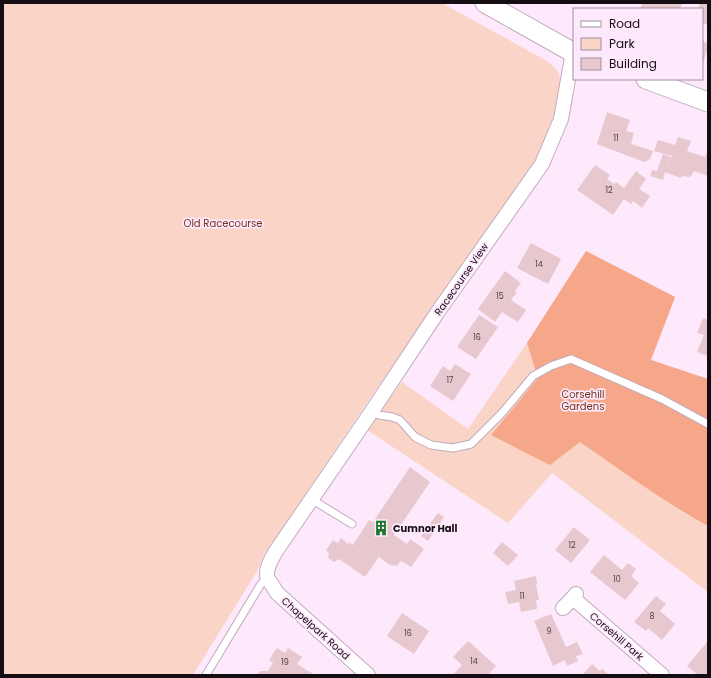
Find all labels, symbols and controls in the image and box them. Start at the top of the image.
legend [573,8,703,80]
text: Road [609,15,640,32]
text: Park [609,35,636,52]
text: Building [609,55,657,72]
house number: 11 [613,133,619,144]
house number: 12 [605,185,613,196]
park label: Old Racecourse [184,216,262,231]
street label: Racecourse View [431,239,493,319]
house number: 14 [535,259,543,270]
house number: 15 [496,291,504,302]
house number: 16 [473,332,481,343]
house number: 17 [447,375,454,386]
park label: Corsehill Gardens [561,387,605,414]
building icon: Cumnor Hall [372,519,390,537]
place label: Cumnor Hall [393,521,458,536]
house number: 12 [568,540,576,551]
house number: 10 [613,574,621,585]
house number: 11 [519,591,525,602]
street label: Chapelpark Road [278,594,353,663]
street label: Corsehill Park [586,609,648,665]
house number: 8 [649,611,655,622]
house number: 9 [546,626,552,637]
house number: 16 [404,628,412,639]
house number: 14 [470,656,478,667]
house number: 19 [281,657,289,668]

